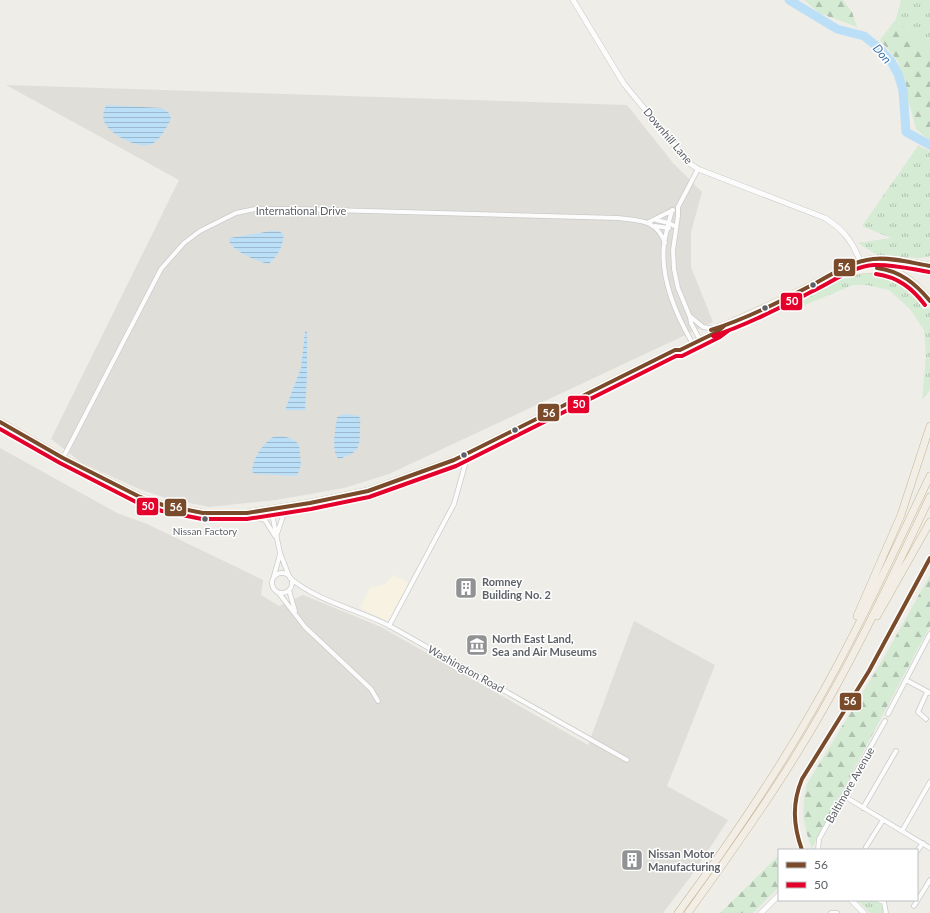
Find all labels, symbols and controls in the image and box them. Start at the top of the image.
water label: Don [870,41,895,67]
street label: Downhill Lane [641,105,696,166]
street label: International Drive [256,204,346,217]
line badge: 56 [833,258,856,277]
text: 56 [838,260,851,273]
unlabelled marker [808,280,818,290]
line badge: 50 [780,292,803,311]
text: 50 [786,294,799,307]
unlabelled marker [760,303,770,313]
line badge: 50 [567,395,590,414]
text: 50 [573,397,586,410]
line badge: 56 [537,403,560,422]
text: 56 [543,406,556,419]
unlabelled marker [510,425,520,435]
unlabelled marker [459,450,469,460]
line badge: 50 [136,497,159,516]
line badge: 56 [164,498,187,517]
text: 50 [142,499,155,512]
text: 56 [170,500,183,513]
marker: Nissan Factory [200,514,210,524]
place label: Nissan Factory [173,525,238,537]
building icon: Romney Building No. 2 [453,575,479,601]
place label: Romney Building No. 2 [482,575,551,601]
museum icon: North East Land, Sea and Air Museums [464,632,490,658]
place label: North East Land, Sea and Air Museums [492,632,597,658]
street label: Washington Road [426,642,507,695]
line badge: 56 [839,692,862,711]
text: 56 [844,694,857,707]
street label: Baltimore Avenue [823,744,877,825]
building icon: Nissan Motor Manufacturing [619,847,645,873]
place label: Nissan Motor Manufacturing [648,847,720,873]
legend [778,849,918,901]
text: 56 [814,857,828,872]
text: 50 [814,877,828,892]

